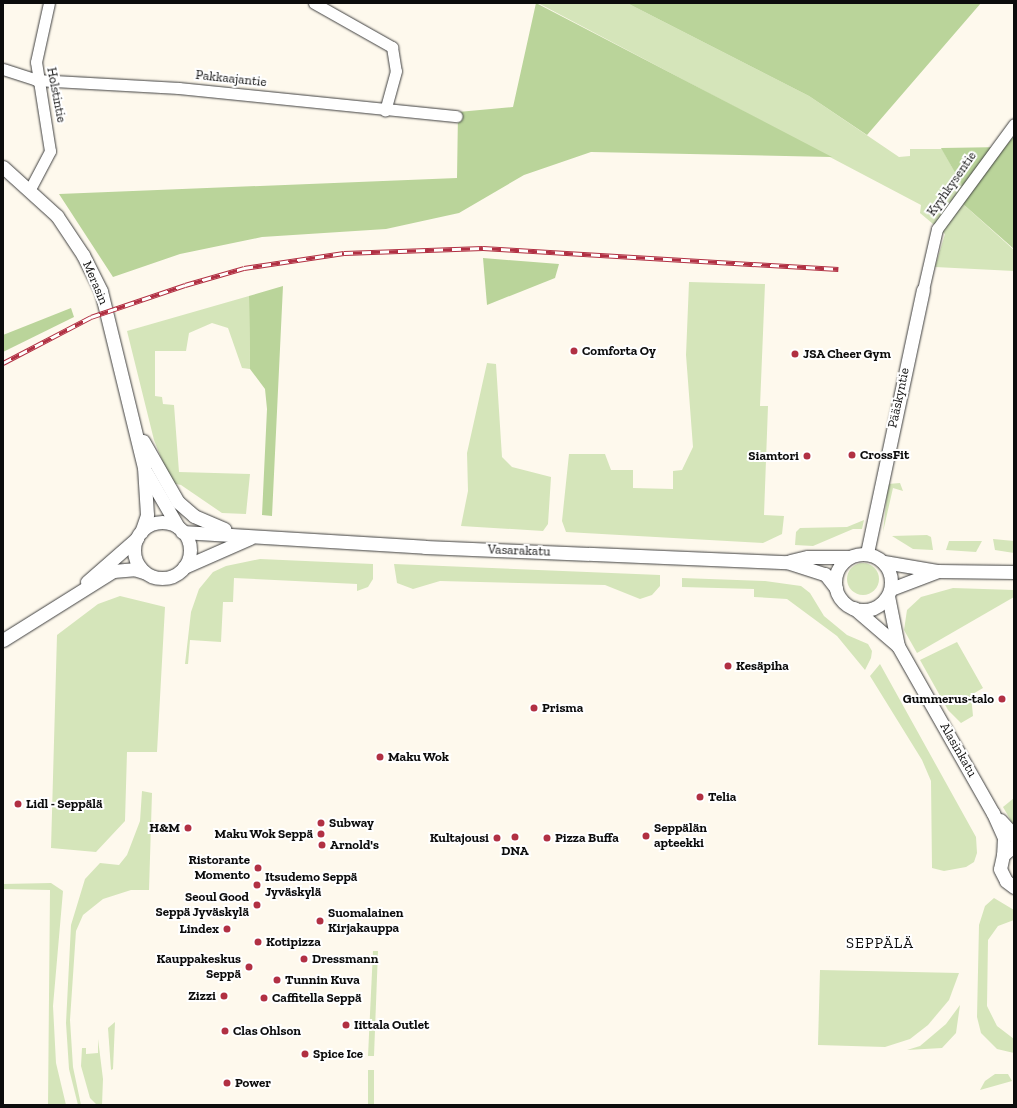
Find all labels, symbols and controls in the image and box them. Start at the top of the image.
street label: Holstintie [43,66,69,124]
street label: Pakkaajantie [195,68,267,90]
street label: Kyyhkysentie [924,149,980,219]
street label: Merasin [79,259,111,307]
place label: Comforta Oy [582,343,656,359]
marker: Comforta Oy [569,346,579,356]
place label: JSA Cheer Gym [803,346,891,362]
marker: JSA Cheer Gym [790,349,800,359]
street label: Pääskyntie [885,367,913,429]
place label: CrossFit [860,447,909,463]
place label: Siamtori [748,448,799,464]
marker: CrossFit [847,450,857,460]
marker: Siamtori [802,451,812,461]
street label: Vasarakatu [487,542,551,560]
place label: Kesäpiha [736,658,789,674]
marker: Kesäpiha [723,661,733,671]
place label: Gummerus-talo [903,691,994,707]
marker: Gummerus-talo [997,694,1007,704]
place label: Prisma [542,700,583,716]
marker: Prisma [529,703,539,713]
street label: Alasinkatu [936,720,980,780]
place label: Maku Wok [388,749,449,765]
marker: Maku Wok [375,752,385,762]
place label: Telia [708,789,736,805]
marker: Telia [695,792,705,802]
place label: Lidl - Seppälä [26,796,103,812]
marker: Lidl - Seppälä [13,799,23,809]
place label: Subway [329,815,374,831]
marker: Subway [316,818,326,828]
place label: H&M [149,820,180,836]
place label: Seppälän apteekki [654,821,707,852]
marker: H&M [183,823,193,833]
place label: Maku Wok Seppä [214,826,313,842]
marker: Maku Wok Seppä [316,829,326,839]
place label: Kultajousi [430,830,489,846]
place label: Pizza Buffa [555,830,619,846]
marker: Seppälän apteekki [641,831,651,841]
marker: DNA [510,832,520,842]
marker: Kultajousi [492,833,502,843]
marker: Pizza Buffa [542,833,552,843]
place label: Arnold's [330,837,379,853]
marker: Arnold's [317,840,327,850]
place label: DNA [501,843,529,859]
place label: Ristorante Momento [188,853,250,884]
marker: Ristorante Momento [253,863,263,873]
place label: Itsudemo Seppä Jyväskylä [265,870,357,901]
marker: Itsudemo Seppä Jyväskylä [252,880,262,890]
place label: Seoul Good Seppä Jyväskylä [155,890,249,921]
marker: Seoul Good Seppä Jyväskylä [252,900,262,910]
place label: Suomalainen Kirjakauppa [328,906,403,937]
marker: Suomalainen Kirjakauppa [315,916,325,926]
place label: Lindex [179,921,219,937]
marker: Lindex [222,924,232,934]
place label: Kotipizza [266,934,321,950]
district label: SEPPÄLÄ [846,935,914,953]
marker: Kotipizza [253,937,263,947]
place label: Dressmann [312,951,378,967]
place label: Kauppakeskus Seppä [157,952,241,983]
marker: Dressmann [299,954,309,964]
marker: Kauppakeskus Seppä [244,962,254,972]
place label: Tunnin Kuva [285,972,360,988]
marker: Tunnin Kuva [272,975,282,985]
place label: Zizzi [188,988,216,1004]
place label: Caffitella Seppä [272,990,361,1006]
marker: Zizzi [219,991,229,1001]
marker: Caffitella Seppä [259,993,269,1003]
place label: Iittala Outlet [354,1017,429,1033]
marker: Iittala Outlet [341,1020,351,1030]
place label: Clas Ohlson [233,1023,301,1039]
marker: Clas Ohlson [220,1026,230,1036]
place label: Spice Ice [313,1046,363,1062]
marker: Spice Ice [300,1049,310,1059]
place label: Power [235,1075,271,1091]
marker: Power [222,1078,232,1088]

